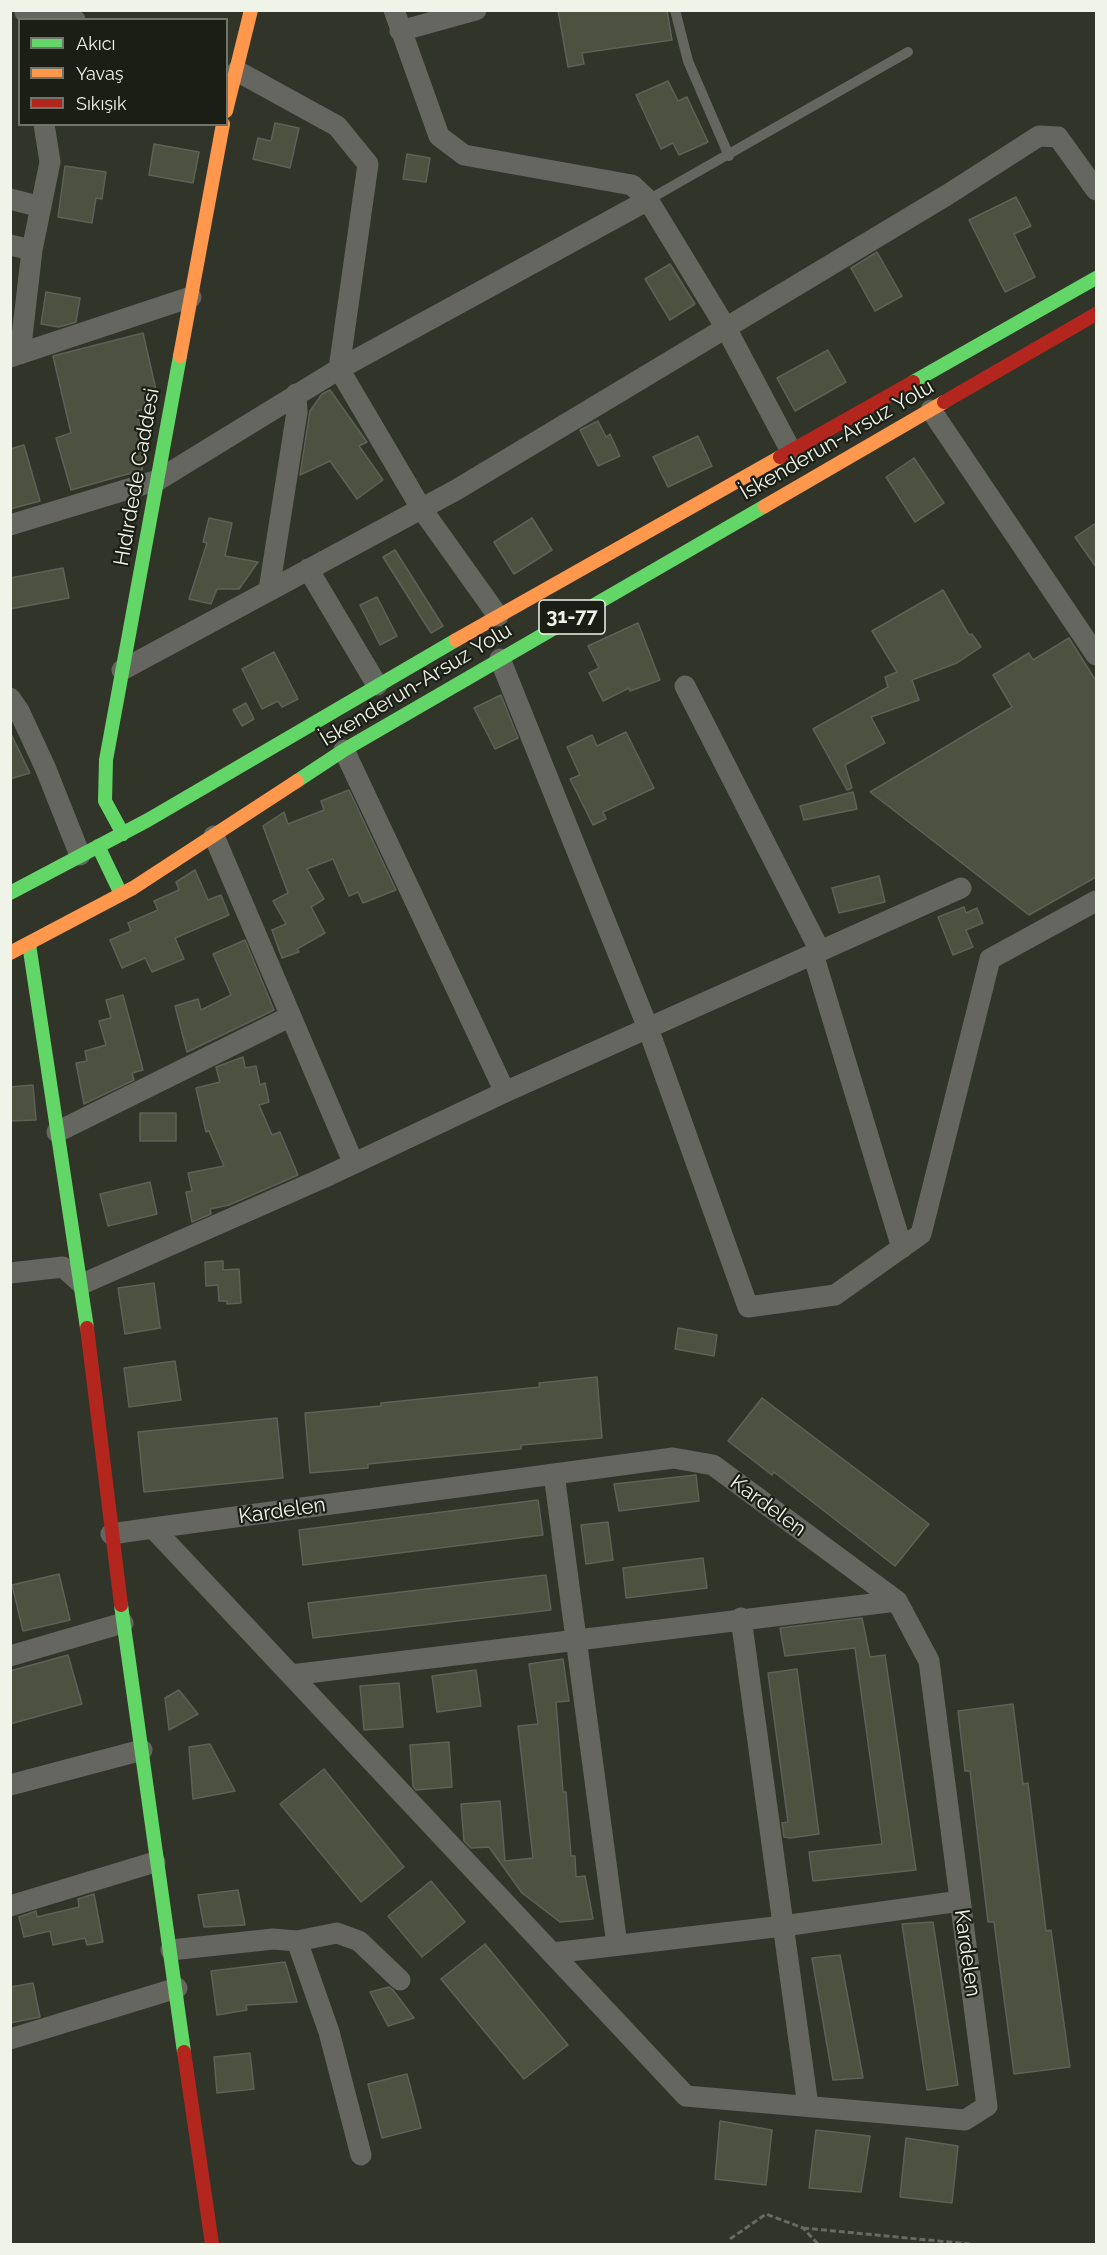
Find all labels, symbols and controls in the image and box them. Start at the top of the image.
legend [18,18,228,126]
text: Akıcı [76,33,115,54]
text: Yavaş [76,63,123,84]
text: Sıkışık [76,93,126,114]
street label: İskenderun-Arsuz Yolu [736,374,938,506]
street label: Hıdırdede Caddesi [109,386,165,568]
road number: 31-77 [539,600,605,634]
street label: İskenderun-Arsuz Yolu [316,618,516,752]
street label: Kardelen [725,1470,811,1542]
street label: Kardelen [237,1492,327,1530]
street label: Kardelen [948,1908,986,1998]

